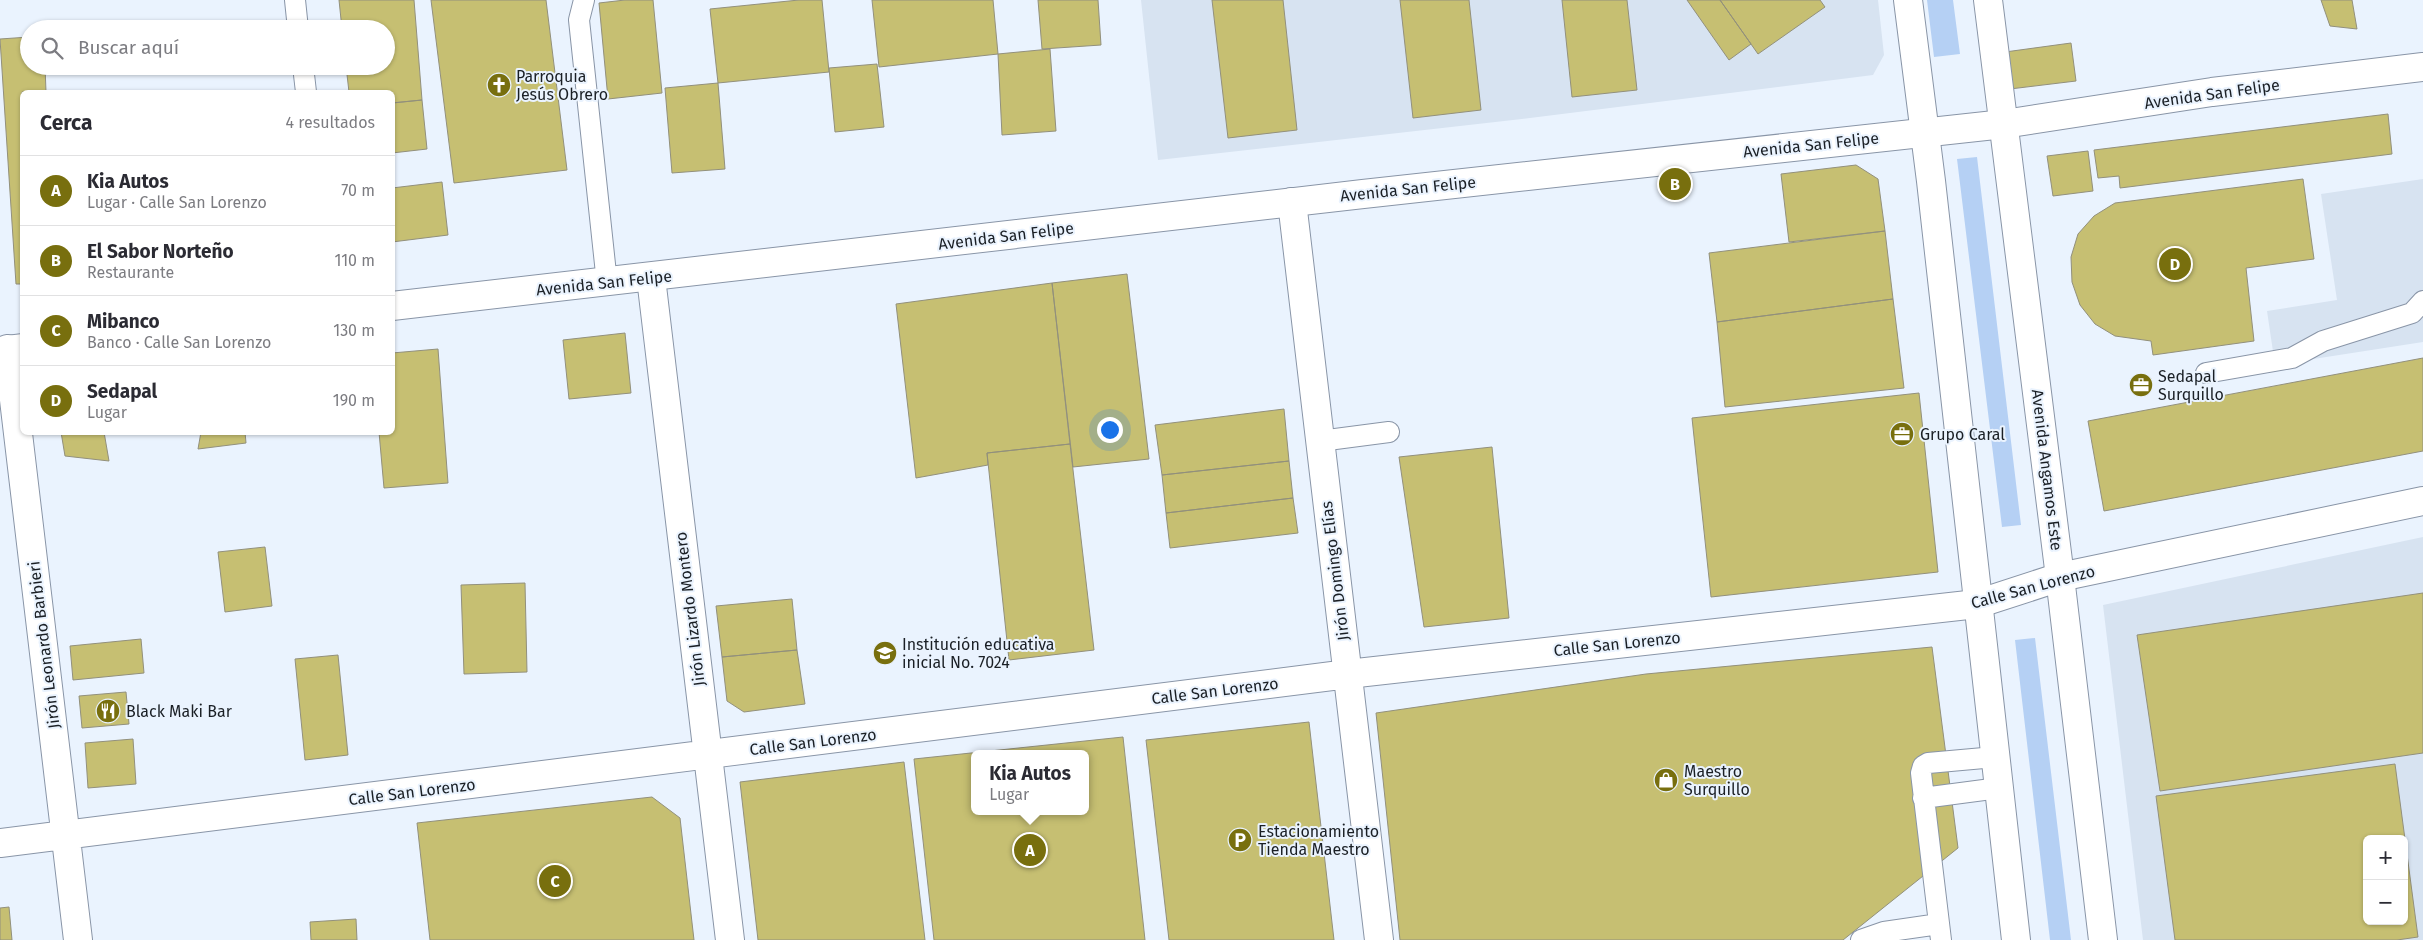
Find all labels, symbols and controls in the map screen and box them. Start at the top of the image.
search box [20,20,395,75]
icon: search [38,34,66,62]
text: Buscar aquí [78,36,179,59]
place label: Parroquia Jesús Obrero [516,67,608,104]
church icon: Parroquia Jesús Obrero [486,72,512,98]
street label: Avenida San Felipe [2143,75,2281,113]
text: Cerca [40,110,92,136]
text: 4 resultados [286,113,375,132]
street label: Avenida San Felipe [1742,128,1880,162]
pin: B [1659,165,1691,203]
text: Kia Autos [87,170,169,193]
street label: Avenida San Felipe [1339,172,1477,206]
text: A [51,181,61,200]
text: 70 m [341,181,375,200]
text: Lugar · Calle San Lorenzo [87,193,267,212]
street label: Avenida San Felipe [937,218,1075,254]
text: El Sabor Norteño [87,240,234,263]
pin: D [2159,245,2191,283]
text: B [51,251,61,270]
text: 110 m [334,251,375,270]
text: Restaurante [87,263,174,282]
street label: Avenida San Felipe [535,266,673,300]
text: Mibanco [87,310,160,333]
text: C [51,321,61,340]
text: 130 m [333,321,375,340]
text: Banco · Calle San Lorenzo [87,333,271,352]
place label: Sedapal Surquillo [2158,367,2224,404]
office icon: Sedapal Surquillo [2128,372,2154,398]
text: Sedapal [87,380,157,403]
street label: Avenida Angamos Este [2028,388,2066,552]
text: D [51,391,61,410]
text: 190 m [333,391,375,410]
text: Lugar [87,403,127,422]
your location [1097,417,1123,443]
office icon: Grupo Caral [1889,421,1915,447]
place label: Grupo Caral [1920,425,2005,444]
street label: Jirón Domingo Elías [1317,500,1353,642]
street label: Jirón Lizardo Montero [671,531,709,687]
street label: Jirón Leonardo Barbieri [24,560,64,730]
street label: Calle San Lorenzo [1969,561,2097,613]
street label: Calle San Lorenzo [1553,628,1681,660]
place label: Institución educativa inicial No. 7024 [902,635,1054,672]
school or university icon: Institución educativa inicial No. 7024 [872,640,898,666]
street label: Calle San Lorenzo [1151,674,1279,708]
restaurant icon: Black Maki Bar [95,698,121,724]
place label: Black Maki Bar [126,702,233,721]
street label: Calle San Lorenzo [749,725,877,759]
popup [971,750,1089,815]
text: Kia Autos [989,762,1071,785]
place label: Maestro Surquillo [1684,762,1750,799]
shop icon: Maestro Surquillo [1653,767,1679,793]
street label: Calle San Lorenzo [348,775,476,809]
text: Lugar [989,785,1029,804]
place label: Estacionamiento Tienda Maestro [1258,822,1379,859]
parking icon: Estacionamiento Tienda Maestro [1227,827,1253,853]
pin: A [1014,831,1046,869]
map controls [2363,835,2408,925]
button: + [2363,835,2408,880]
pin: C [539,862,571,900]
button: − [2363,880,2408,925]

